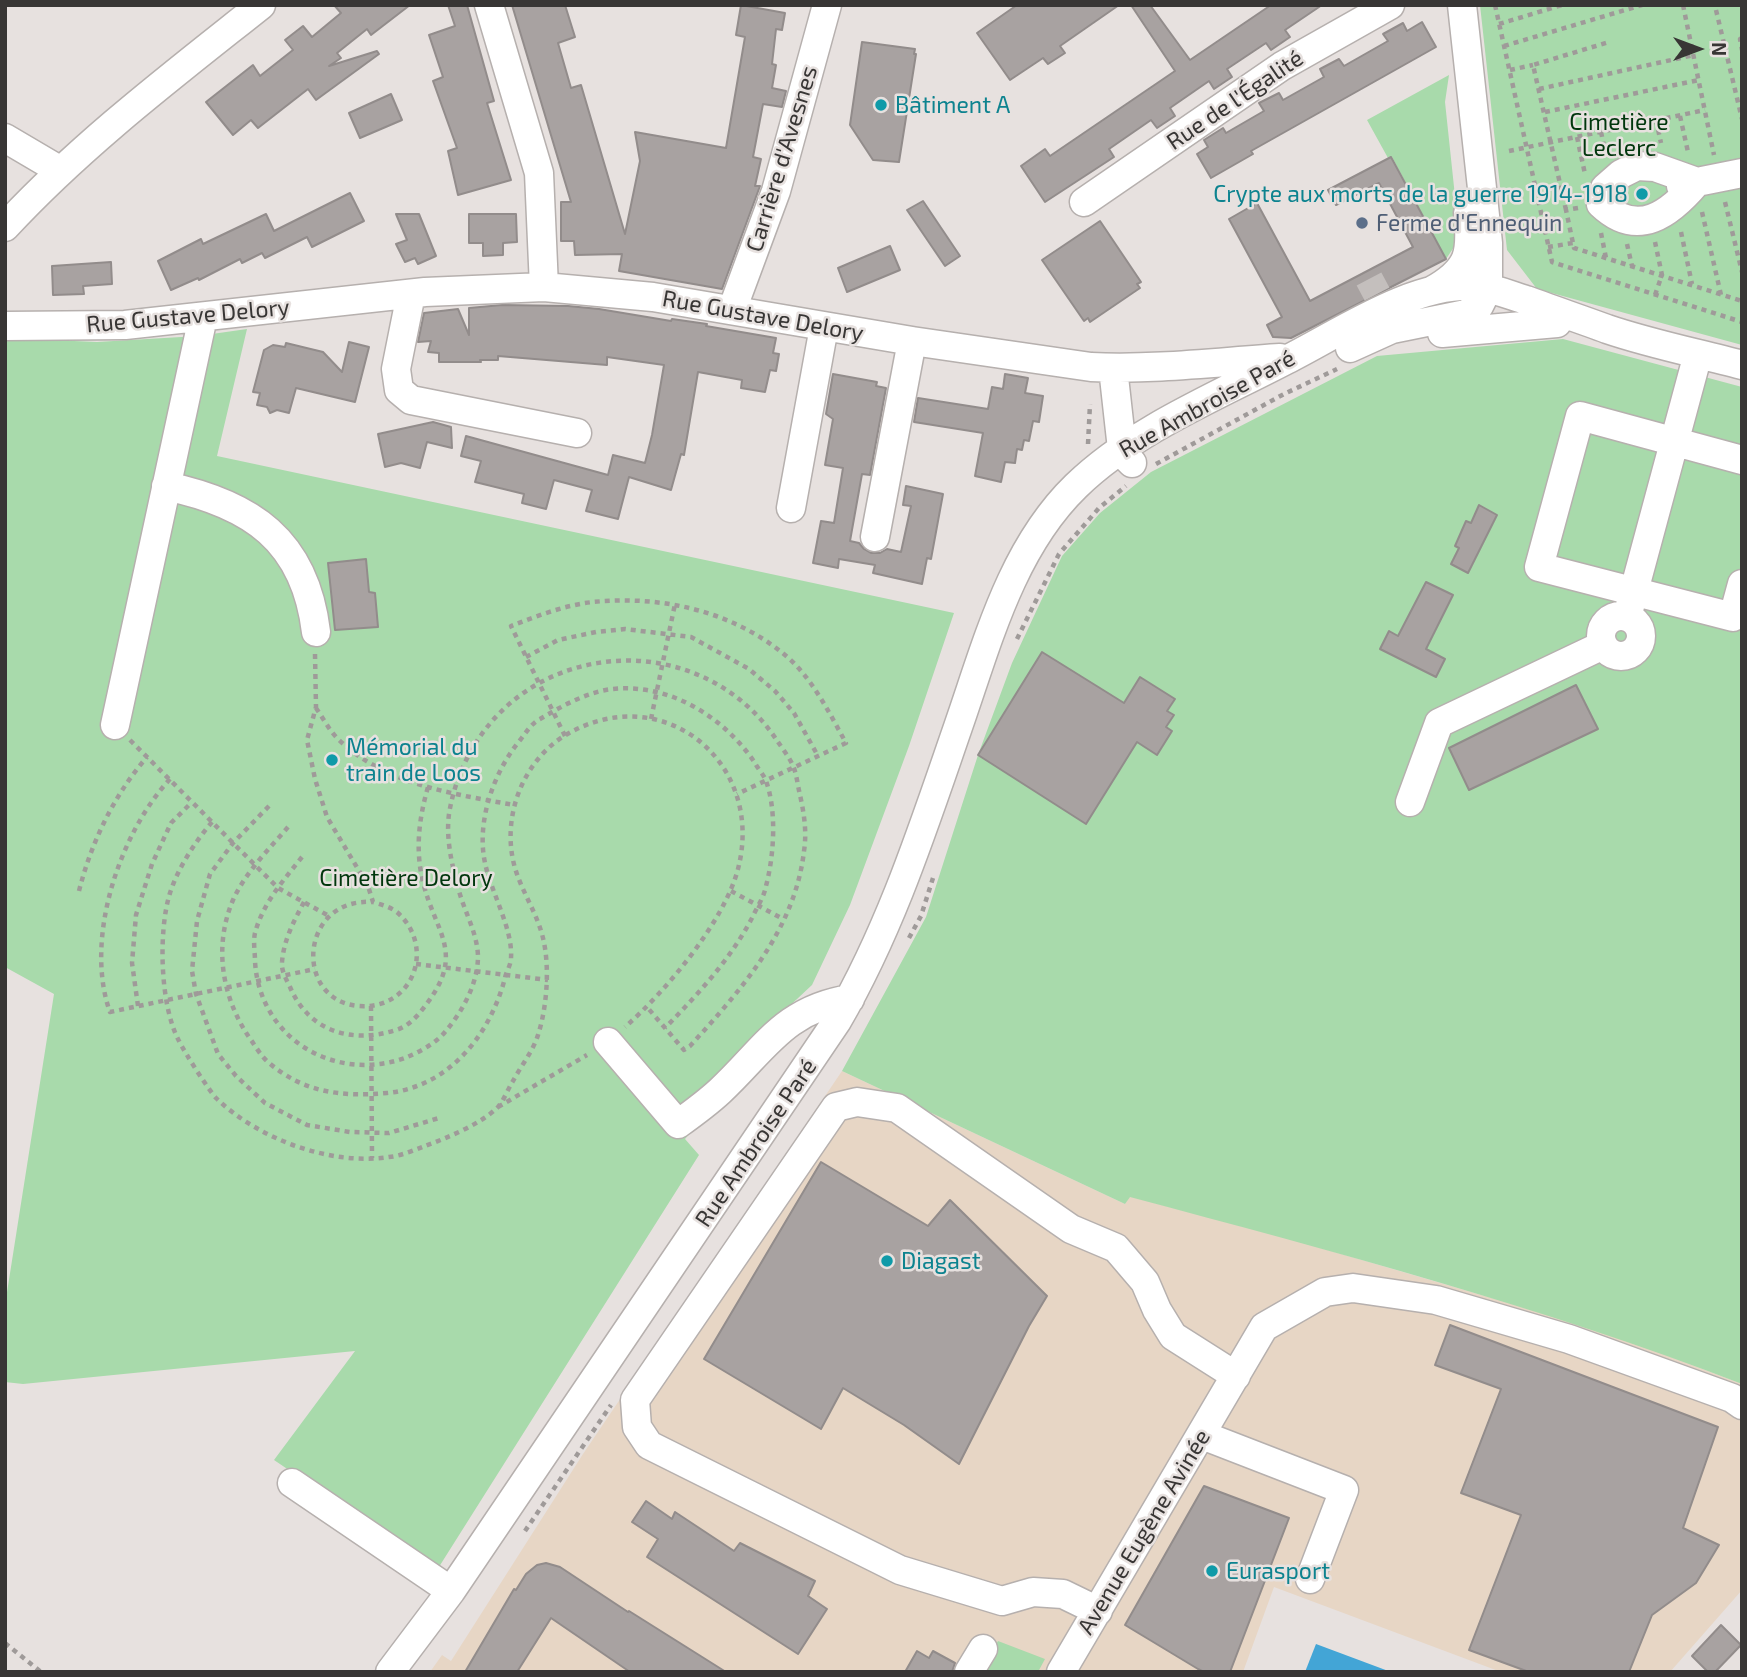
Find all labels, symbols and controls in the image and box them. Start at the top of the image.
north arrow [1663,14,1733,84]
text: N [1708,42,1731,56]
street label: Rue de l'Égalité [1162,44,1308,156]
street label: Carrière d'Avesnes [741,63,823,255]
place label: Bâtiment A [895,91,1010,119]
marker: Bâtiment A [873,97,889,113]
park label: Cimetière Leclerc [1569,108,1669,162]
place label: Crypte aux morts de la guerre 1914-1918 [1213,180,1628,208]
marker: Crypte aux morts de la guerre 1914-1918 [1634,186,1650,202]
place label: Ferme d'Ennequin [1376,209,1562,237]
marker: Ferme d'Ennequin [1354,215,1370,231]
street label: Rue Gustave Delory [660,285,866,347]
street label: Rue Gustave Delory [85,293,291,339]
street label: Rue Ambroise Paré [1114,344,1300,464]
place label: Mémorial du train de Loos [346,733,481,787]
marker: Mémorial du train de Loos [324,752,340,768]
park label: Cimetière Delory [319,864,493,892]
street label: Rue Ambroise Paré [690,1054,822,1232]
place label: Diagast [901,1247,980,1275]
marker: Diagast [879,1253,895,1269]
street label: Avenue Eugène Avinée [1072,1425,1216,1639]
place label: Eurasport [1226,1557,1330,1585]
marker: Eurasport [1204,1563,1220,1579]

